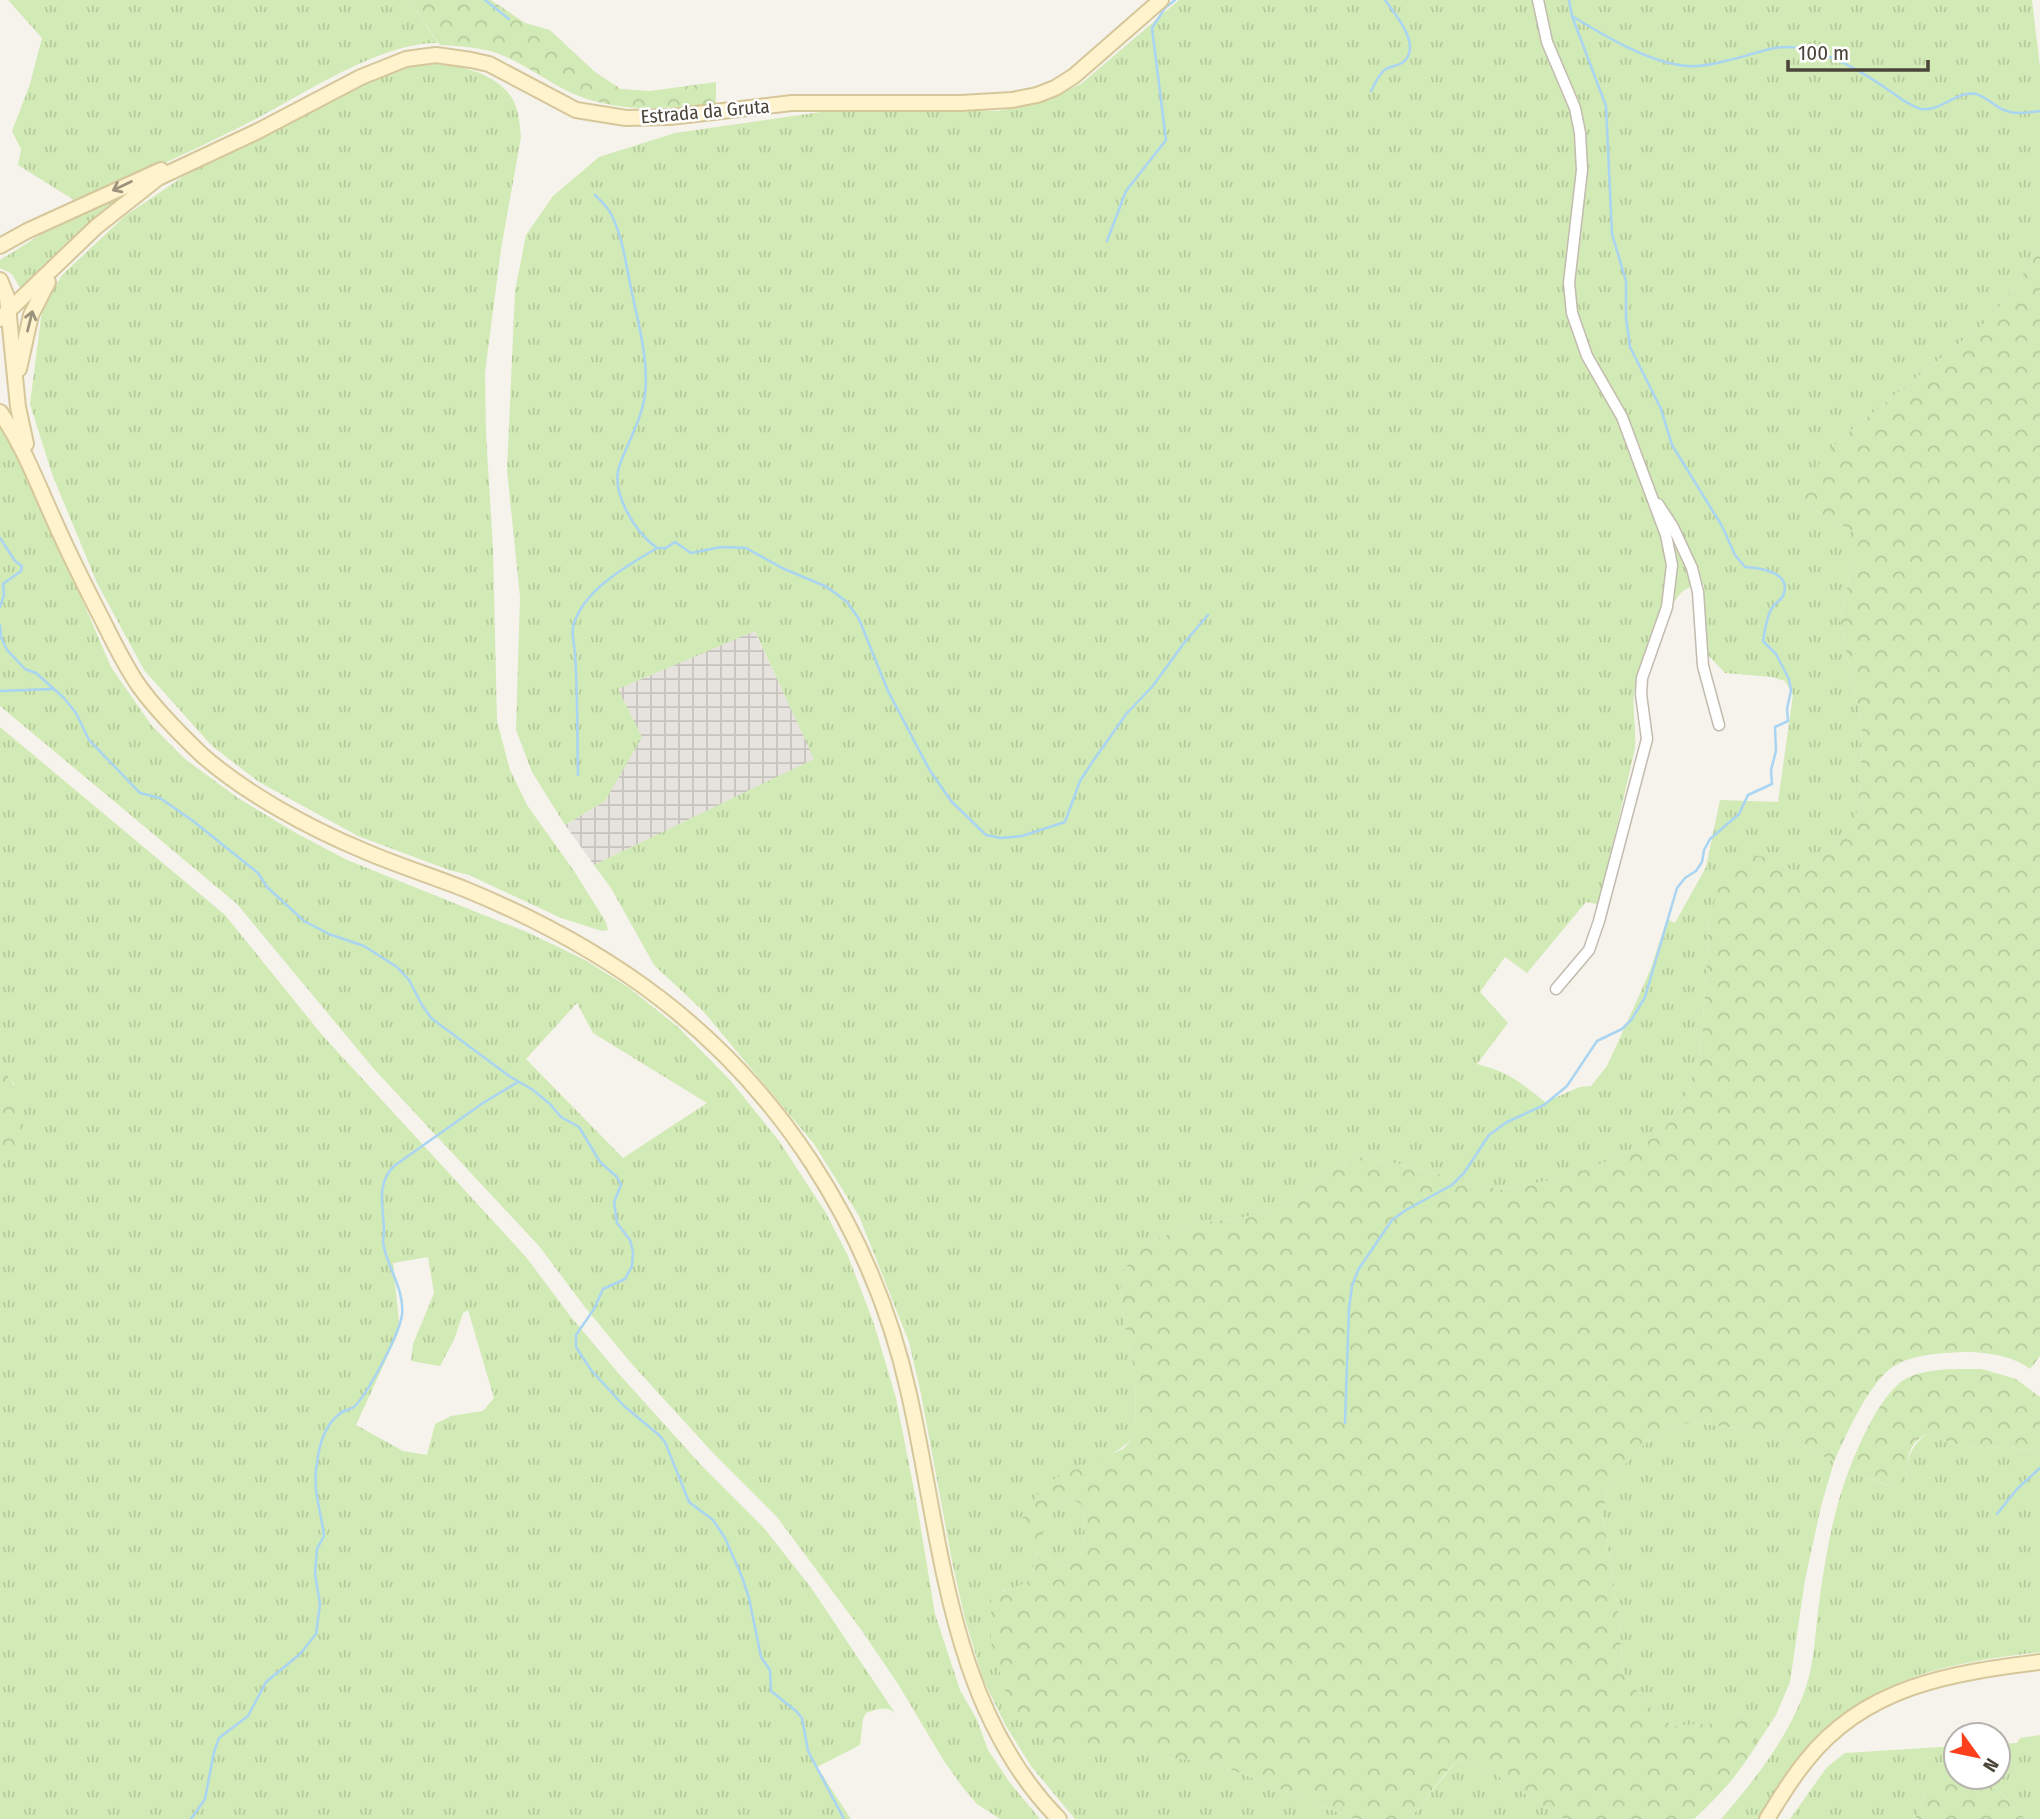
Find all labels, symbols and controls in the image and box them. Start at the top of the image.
scale bar [1788,28,1928,72]
text: 100 m [1798,40,1849,66]
street label: Estrada da Gruta [640,94,770,129]
one-way arrow [112,180,133,194]
one-way arrow [24,310,37,333]
north arrow [1942,1721,2012,1791]
text: N [1978,1754,2004,1776]

